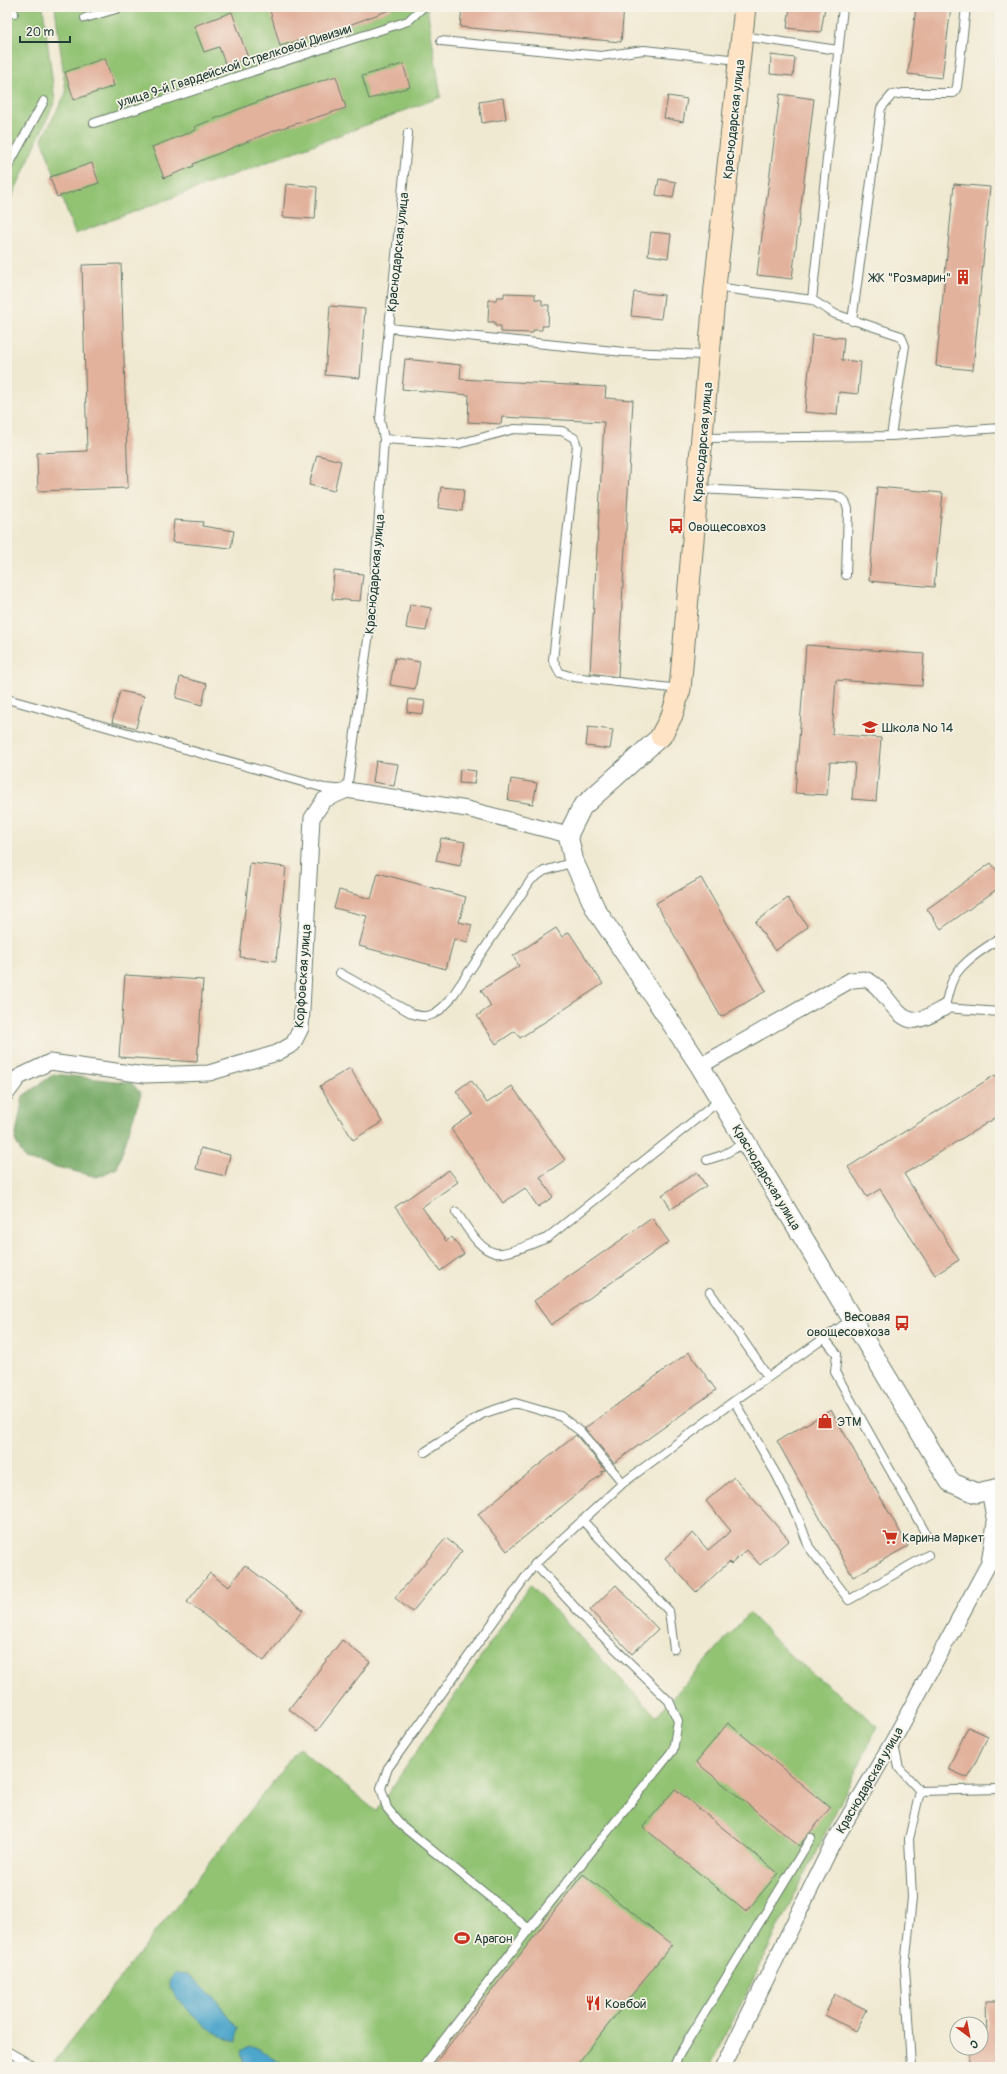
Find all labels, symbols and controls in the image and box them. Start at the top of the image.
scale bar [20,18,70,44]
street label: улица 9-й Гвардейской Стрелковой Дивизии [115,20,353,112]
text: 20 m [26,25,55,40]
street label: Краснодарская улица [720,58,748,180]
street label: Краснодарская улица [384,191,412,313]
building icon: ЖК "Розмарин" [954,268,972,286]
place label: ЖК "Розмарин" [868,270,951,286]
street label: Краснодарская улица [690,381,716,503]
street label: Краснодарская улица [362,513,388,635]
bus stop icon: Овощесовхоз [667,517,685,535]
place label: Овощесовхоз [688,519,766,535]
school or university icon: Школа № 14 [861,718,879,736]
place label: Школа № 14 [882,720,954,736]
street label: Корфовская улица [291,924,315,1028]
street label: Краснодарская улица [728,1122,804,1233]
place label: Весовая овощесовхоза [807,1309,890,1340]
bus stop icon: Весовая овощесовхоза [893,1314,911,1332]
shop icon: ЭТМ [816,1412,834,1430]
place label: ЭТМ [837,1414,861,1430]
supermarket icon: Карина Маркет [881,1528,899,1546]
place label: Карина Маркет [902,1530,984,1546]
street label: Краснодарская улица [833,1724,907,1837]
sports icon: Арагон [453,1929,471,1947]
place label: Арагон [474,1931,513,1947]
restaurant icon: Ковбой [584,1994,602,2012]
place label: Ковбой [605,1996,647,2012]
north arrow [949,2016,989,2056]
text: С [968,2037,980,2051]

